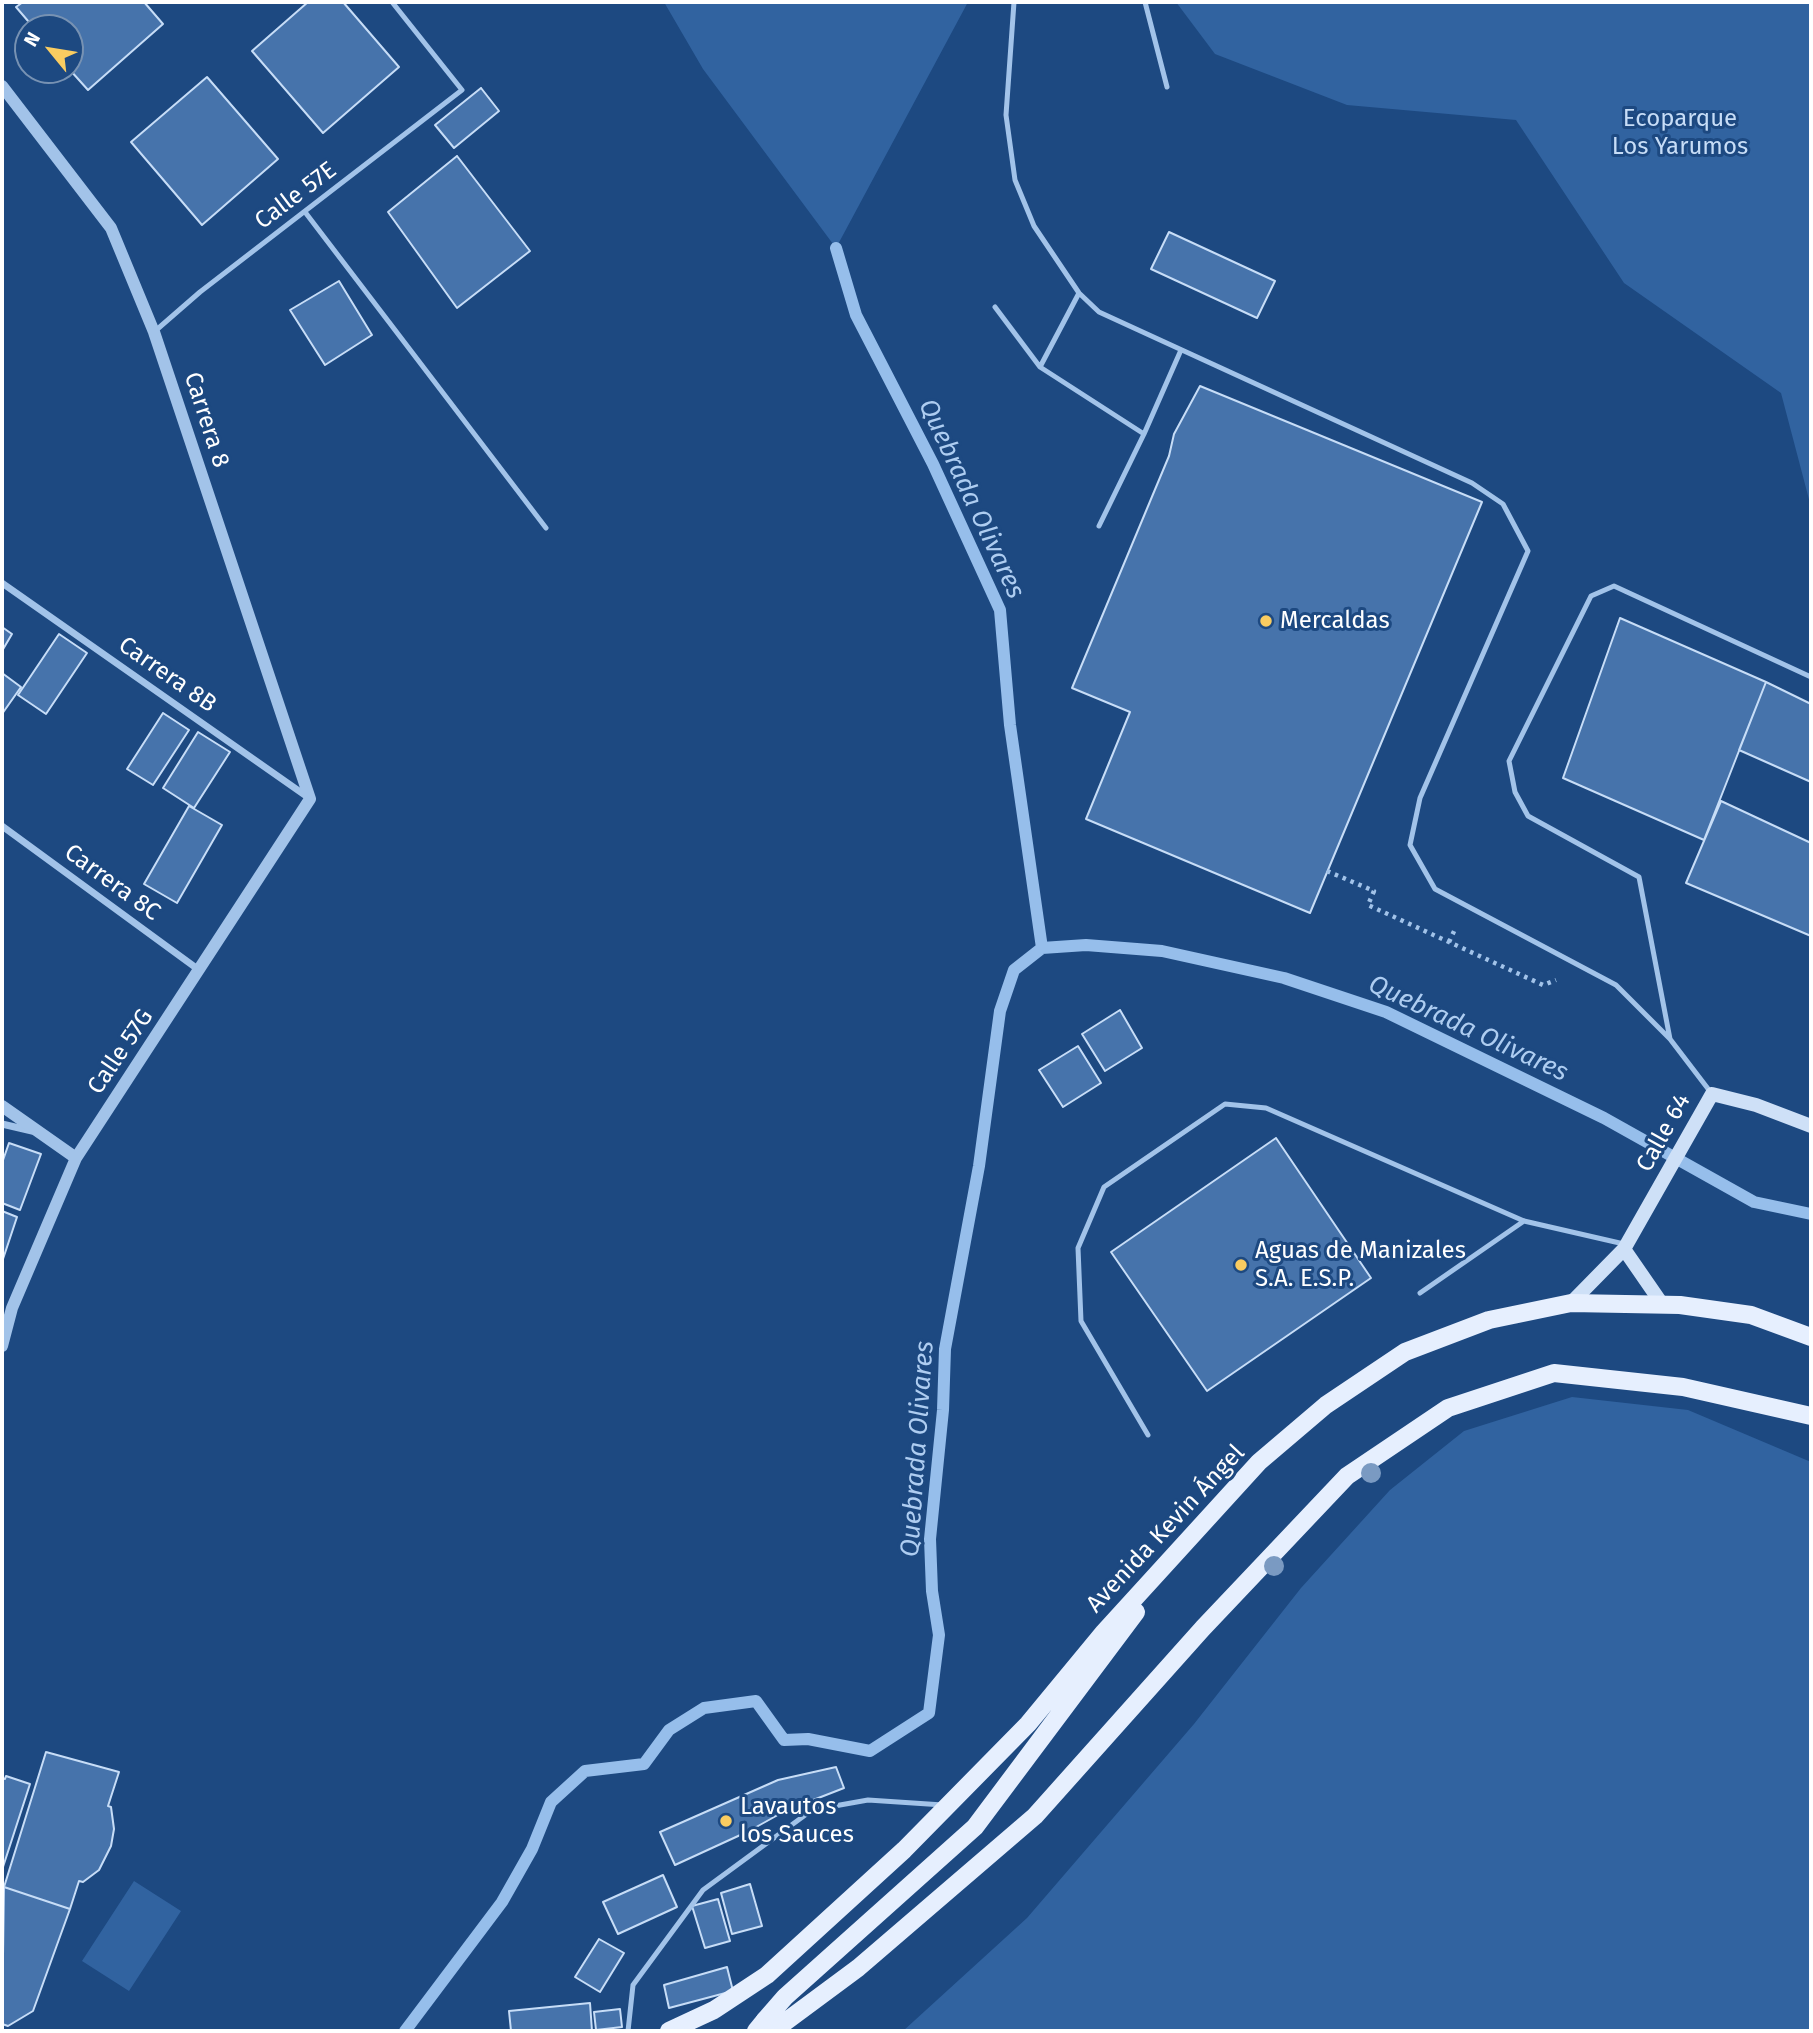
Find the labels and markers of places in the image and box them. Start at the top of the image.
place label: Mercaldas [1280,607,1390,635]
marker: Mercaldas [1258,613,1274,629]
place label: Aguas de Manizales S.A. E.S.P. [1255,1237,1466,1293]
marker: Aguas de Manizales S.A. E.S.P. [1233,1257,1249,1273]
place label: Lavautos los Sauces [740,1793,854,1849]
marker: Lavautos los Sauces [718,1813,734,1829]

